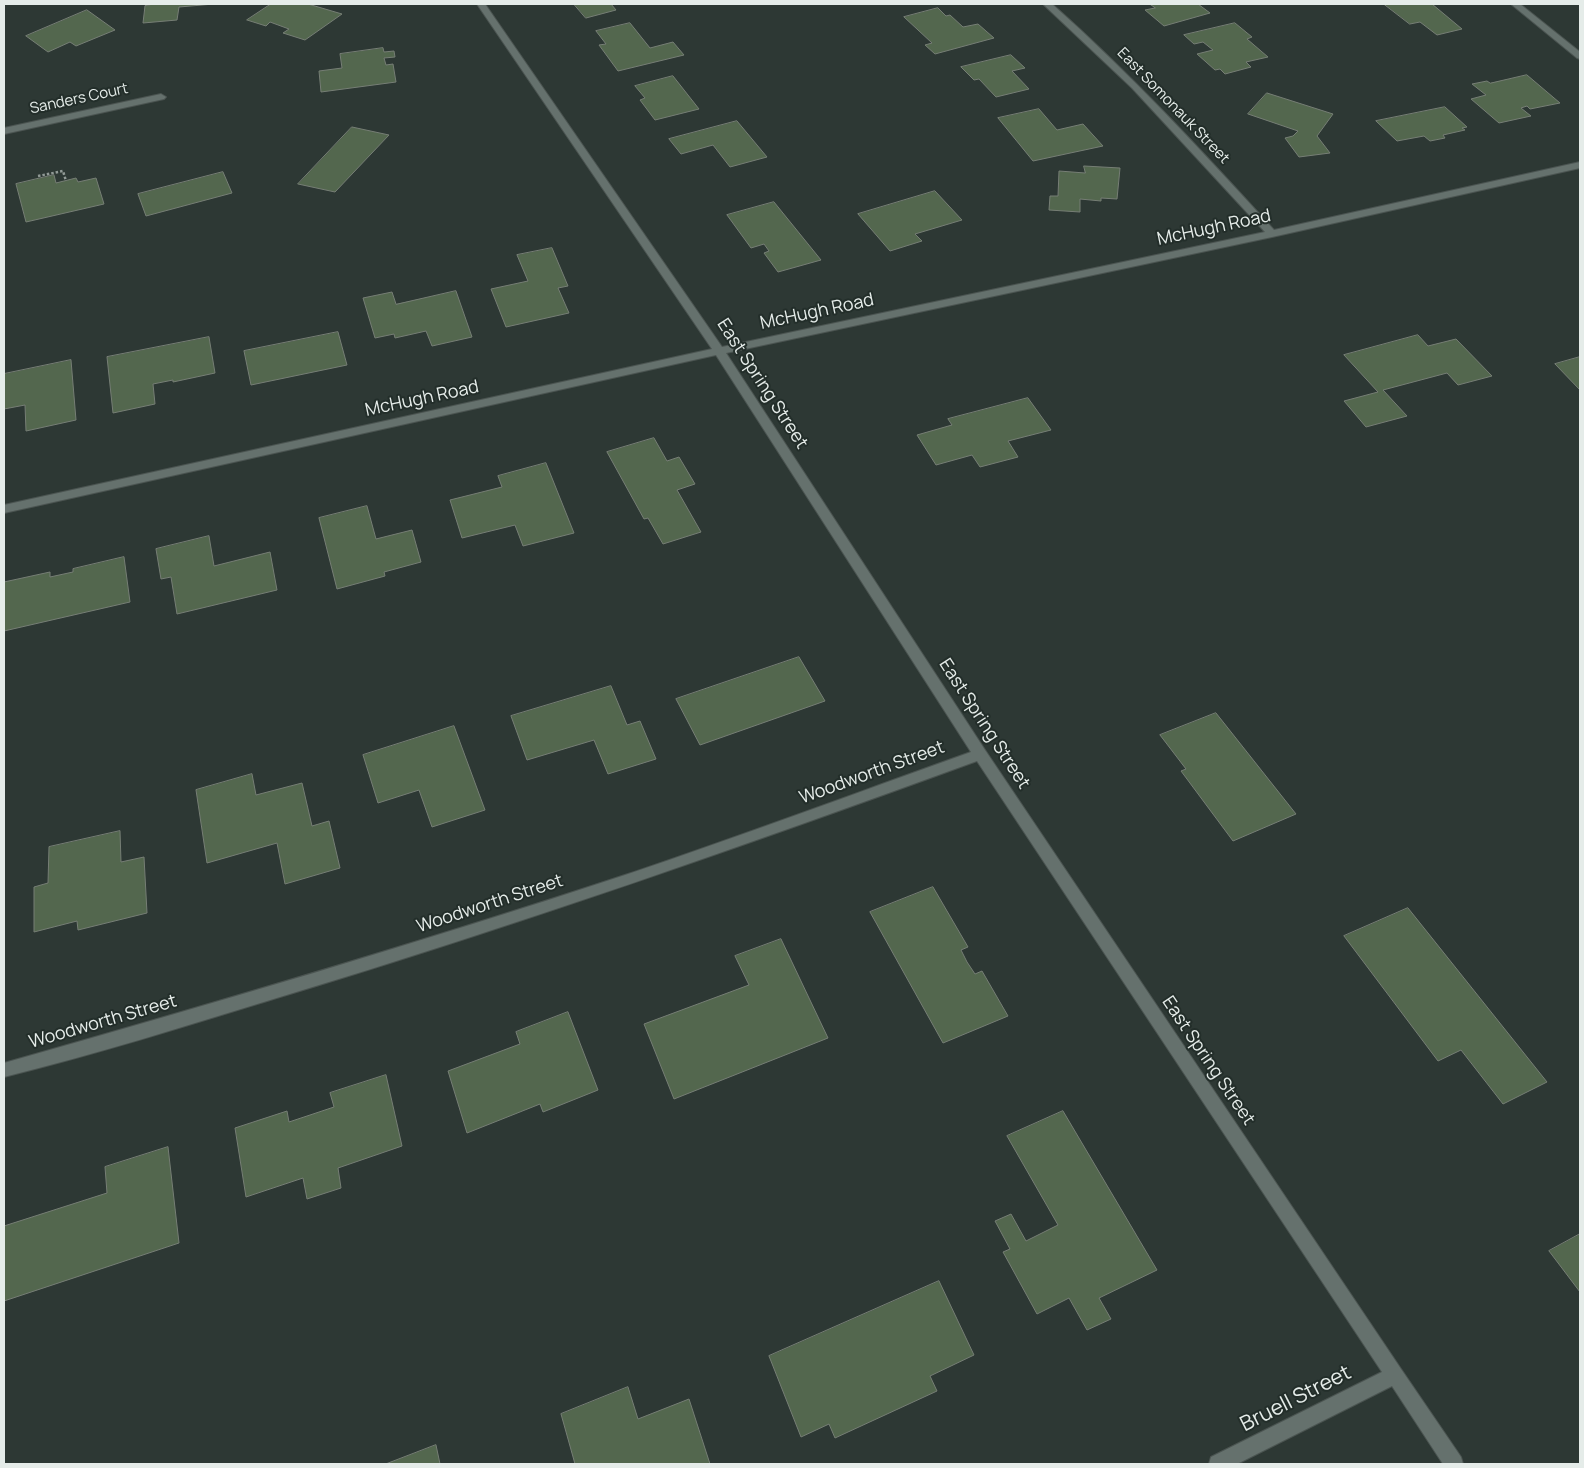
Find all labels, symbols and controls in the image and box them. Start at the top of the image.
street label: East Somonauk Street [1113,44,1233,168]
street label: Sanders Court [28,80,130,118]
street label: McHugh Road [1155,205,1273,251]
street label: McHugh Road [758,289,876,335]
street label: East Spring Street [712,315,812,453]
street label: McHugh Road [363,376,481,422]
street label: East Spring Street [934,655,1034,793]
street label: Woodworth Street [797,737,947,809]
street label: Woodworth Street [414,870,566,938]
street label: Woodworth Street [27,991,179,1053]
street label: East Spring Street [1157,992,1259,1130]
street label: Bruell Street [1236,1360,1356,1438]

